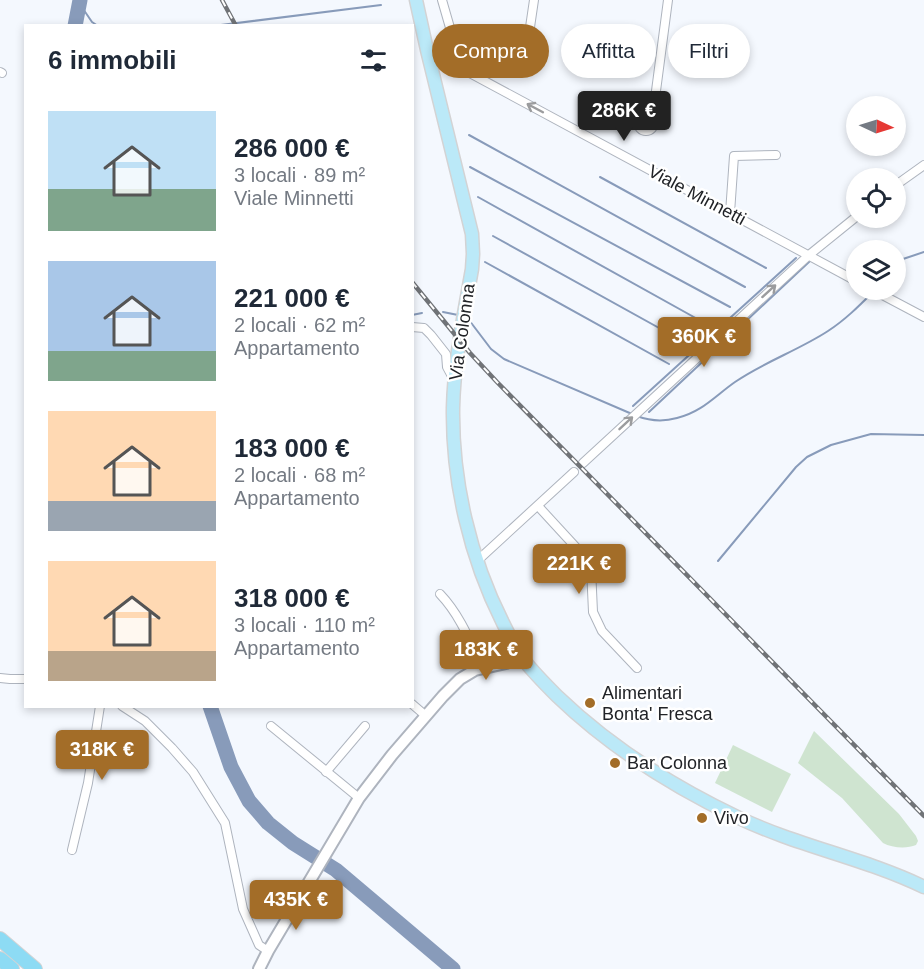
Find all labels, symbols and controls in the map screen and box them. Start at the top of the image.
chip: Compra [432,24,549,78]
chip: Affitta [561,24,656,78]
chip: Filtri [668,24,750,78]
icon: filters [357,44,390,77]
text: 6 immobili [48,45,177,75]
pin: 286K € [575,91,673,142]
north arrow [846,96,906,156]
map controls [846,96,906,300]
text: 286K € [592,99,656,121]
one-way arrow [526,102,544,114]
text: 286 000 € [234,133,350,163]
icon: home [96,135,168,207]
street label: Viale Minnetti [645,161,749,229]
text: 3 locali · 89 m² [234,164,365,186]
button: locate [846,168,906,228]
text: Viale Minnetti [234,187,354,209]
button: layers [846,240,906,300]
street label: Via Colonna [445,281,479,382]
text: 221 000 € [234,283,350,313]
one-way arrow [762,284,777,298]
icon: home [96,285,168,357]
text: 2 locali · 62 m² [234,314,365,336]
pin: 360K € [655,317,753,368]
text: 360K € [672,325,736,347]
text: Appartamento [234,337,360,359]
one-way arrow [618,416,633,430]
text: 183 000 € [234,433,350,463]
icon: home [96,435,168,507]
text: 2 locali · 68 m² [234,464,365,486]
text: Appartamento [234,487,360,509]
pin: 221K € [530,544,628,595]
text: 221K € [547,552,611,574]
text: 318 000 € [234,583,350,613]
icon: home [96,585,168,657]
text: 3 locali · 110 m² [234,614,375,636]
pin: 183K € [437,630,535,681]
text: Appartamento [234,637,360,659]
text: 183K € [454,638,518,660]
place label: Alimentari Bonta' Fresca [602,683,713,724]
marker: Alimentari Bonta' Fresca [583,696,597,710]
pin: 318K € [53,730,151,781]
text: 318K € [70,738,134,760]
place label: Bar Colonna [627,753,728,773]
marker: Bar Colonna [608,756,622,770]
place label: Vivo [714,808,749,828]
marker: Vivo [695,811,709,825]
pin: 435K € [247,880,345,931]
text: 435K € [264,888,328,910]

